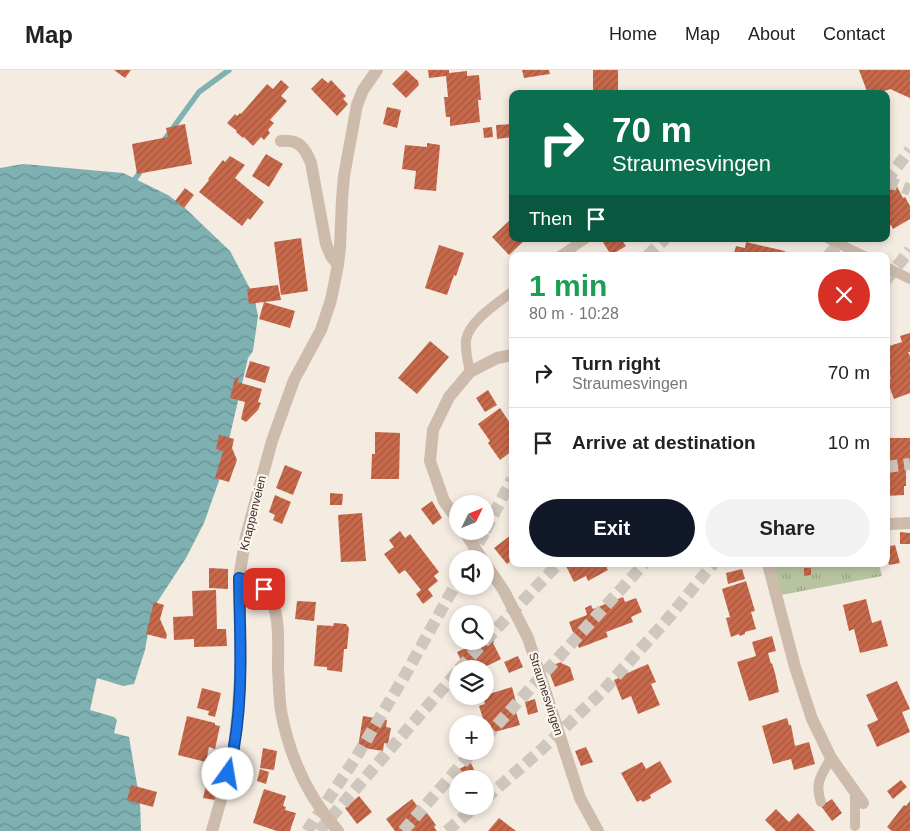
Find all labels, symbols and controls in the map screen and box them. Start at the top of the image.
text: Map [25,21,73,48]
text: Home [609,24,657,44]
text: Map [685,24,720,44]
text: About [748,24,795,44]
text: Contact [823,24,885,44]
icon: right [529,110,594,175]
text: 70 m [612,110,692,149]
text: Straumesvingen [612,151,771,176]
icon: arrive [582,205,610,233]
text: Then [529,208,572,229]
text: 1 min [529,269,607,302]
button: close [818,269,870,321]
text: 80 m · 10:28 [529,305,619,322]
text: Turn right [572,353,660,374]
icon: right [529,359,557,387]
text: 70 m [828,362,870,383]
text: Straumesvingen [572,375,688,392]
icon: arrive [529,429,557,457]
text: Arrive at destination [572,432,756,453]
text: 10 m [828,432,870,453]
street label: Knappenveien [237,474,269,552]
north arrow [449,495,494,540]
map controls [449,495,494,815]
button: Exit [529,499,695,557]
button: Share [705,499,870,557]
button: sound [449,550,494,595]
pin [243,568,285,610]
icon: arrive [250,575,278,603]
button: search [449,605,494,650]
street label: Straumesvingen [526,651,566,737]
button: layers [449,660,494,705]
button: + [449,715,494,760]
position arrow [201,747,253,799]
button: − [449,770,494,815]

